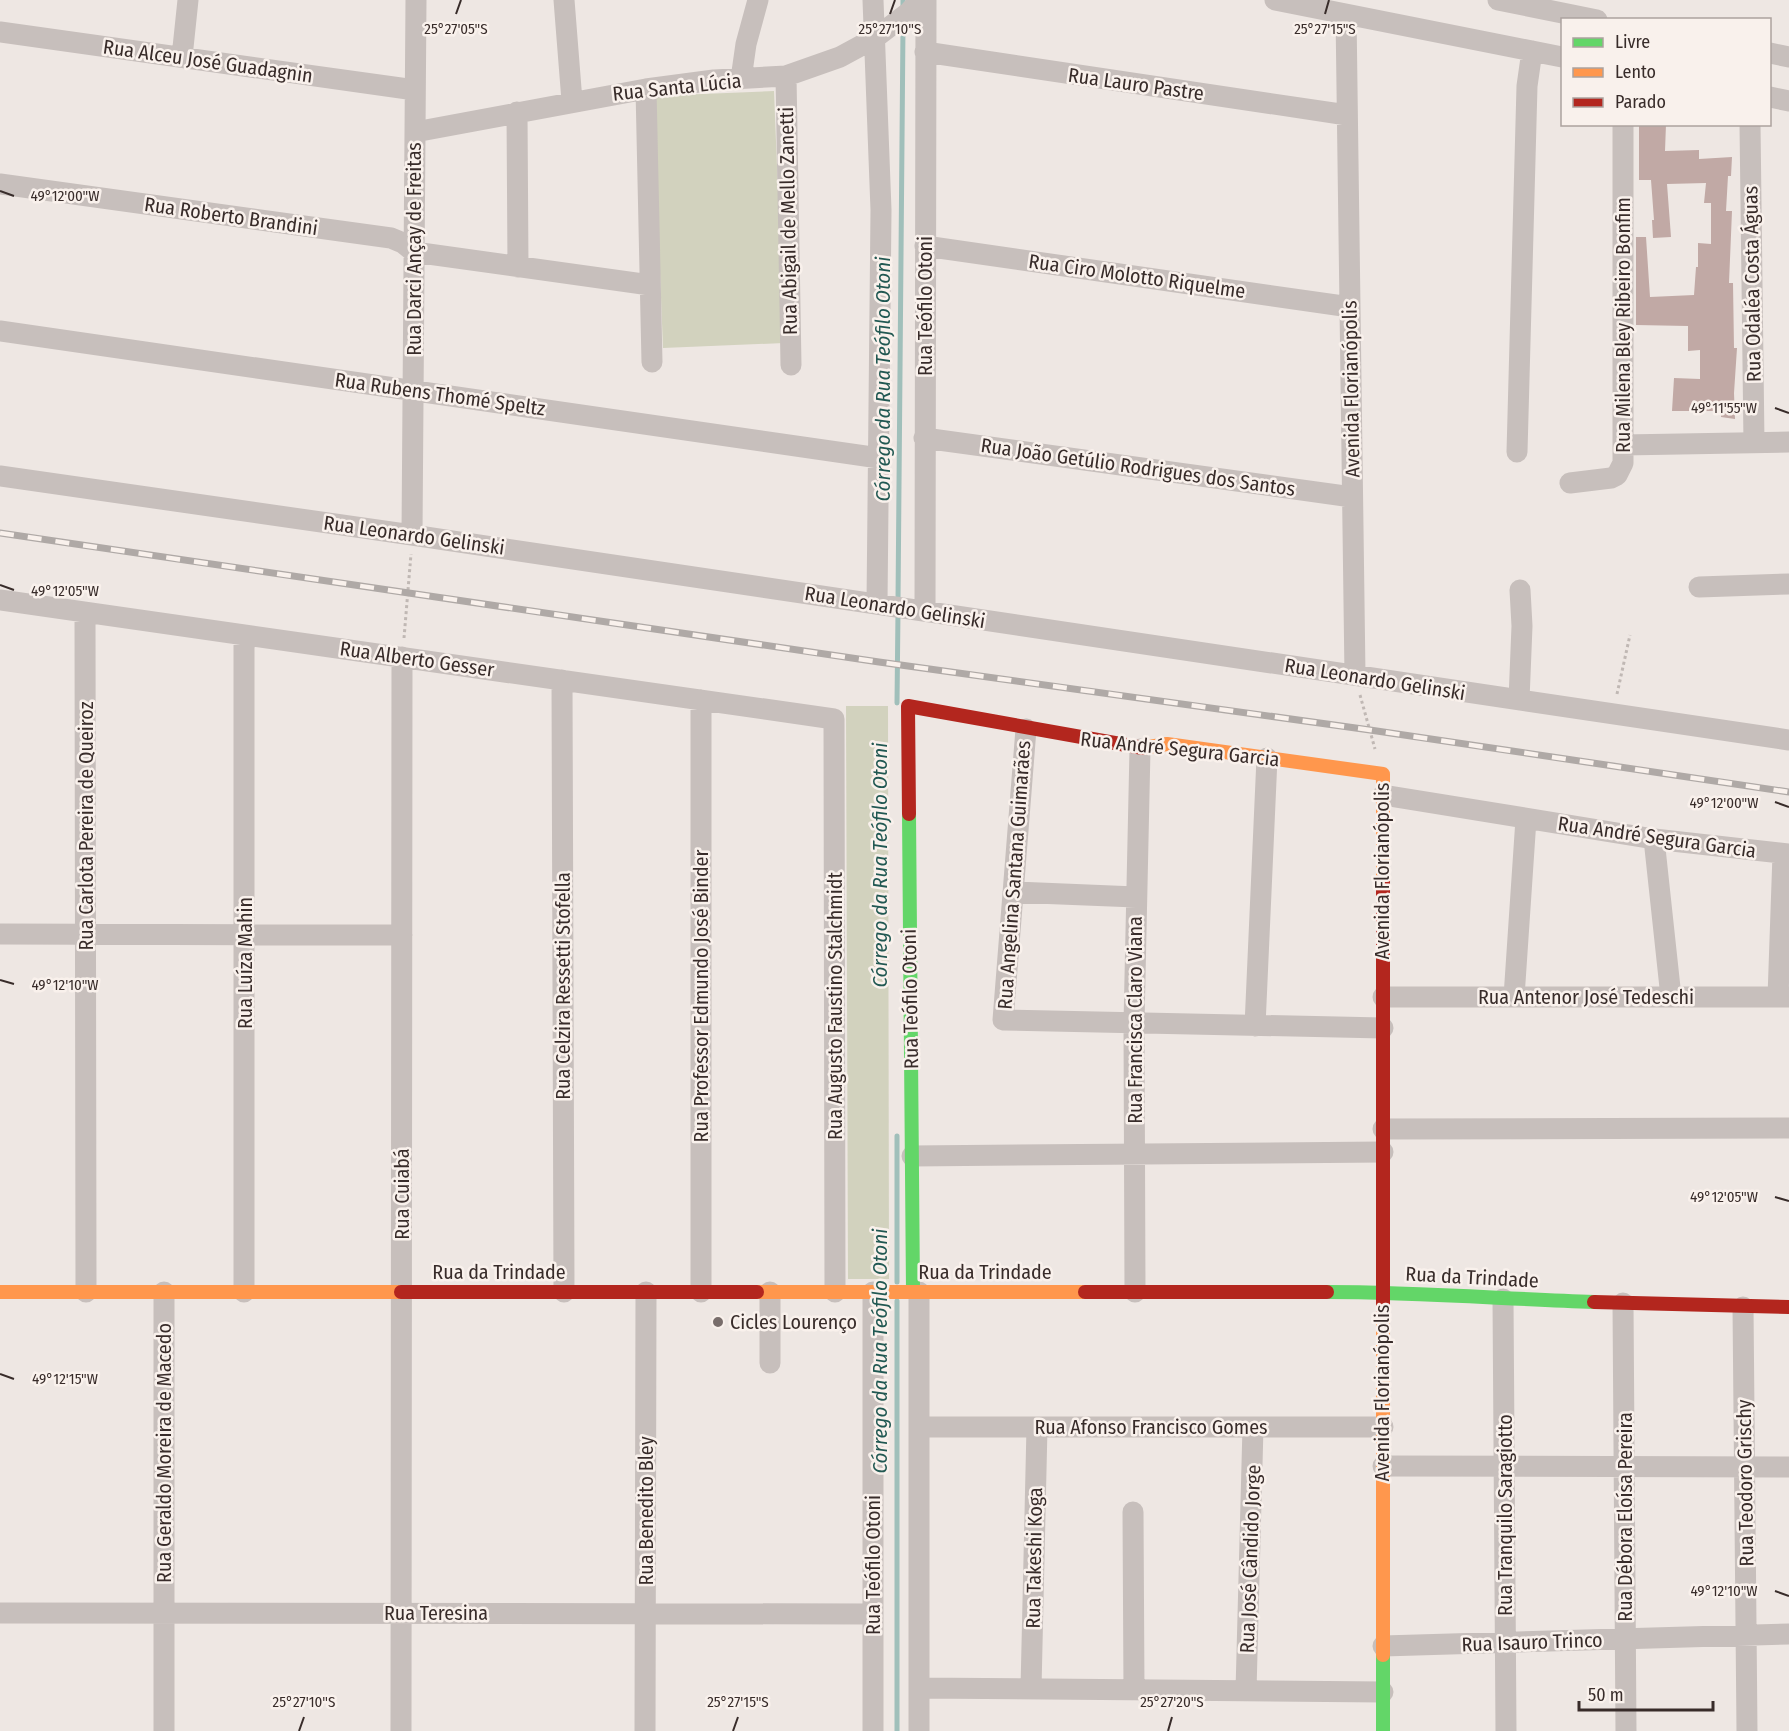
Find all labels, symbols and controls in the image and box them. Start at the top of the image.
legend [1561,18,1771,126]
text: 25°27'05"S [424,20,488,38]
text: 25°27'10"S [859,20,921,38]
text: 25°27'15"S [1294,20,1356,38]
text: Livre [1615,31,1650,53]
street label: Rua Alceu José Guadagnin [102,34,314,88]
text: Lento [1615,61,1656,83]
street label: Rua Lauro Pastre [1067,63,1205,105]
street label: Rua Santa Lúcia [611,68,743,106]
text: Parado [1615,91,1666,113]
street label: Rua Abigail de Mello Zanetti [774,107,802,335]
street label: Rua Darci Ançay de Freitas [402,142,426,356]
street label: Rua Odaléa Costa Águas [1738,186,1766,382]
text: 49°12'00"W [30,187,100,205]
street label: Rua Roberto Brandini [143,192,319,240]
street label: Rua Milena Bley Ribeiro Bonfim [1611,197,1635,453]
street label: Rua Teófilo Otoni [913,236,937,376]
street label: Rua Ciro Molotto Riquelme [1027,249,1247,303]
water label: Córrego da Rua Teófilo Otoni [870,256,896,502]
street label: Avenida Florianópolis [1337,300,1365,478]
street label: Rua Rubens Thomé Speltz [333,367,547,421]
text: 49°11'55"W [1691,399,1757,417]
street label: Rua João Getúlio Rodrigues dos Santos [979,433,1297,501]
street label: Rua Leonardo Gelinski [322,510,506,560]
street label: Rua Leonardo Gelinski [803,581,987,633]
text: 49°12'05"W [31,582,99,600]
street label: Rua Alberto Gesser [338,636,496,682]
street label: Rua Leonardo Gelinski [1283,653,1467,705]
street label: Rua Carlota Pereira de Queiroz [74,701,98,951]
street label: Rua André Segura Garcia [1079,727,1281,771]
street label: Rua Angelina Santana Guimarães [993,740,1035,1010]
water label: Córrego da Rua Teófilo Otoni [867,742,893,988]
street label: Avenida Florianópolis [1370,782,1394,960]
text: 49°12'00"W [1689,794,1759,812]
street label: Rua André Segura Garcia [1556,811,1758,863]
street label: Rua Professor Edmundo José Binder [689,850,713,1142]
street label: Rua Celzira Ressetti Stofella [551,872,575,1100]
street label: Rua Augusto Faustino Stalchmidt [823,872,847,1140]
street label: Rua Luíza Mahin [233,897,257,1029]
street label: Rua Francisca Claro Viana [1123,916,1147,1124]
street label: Rua Teófilo Otoni [897,929,923,1069]
text: 49°12'10"W [31,976,99,994]
street label: Rua Antenor José Tedeschi [1478,985,1694,1009]
street label: Rua Cuiabá [390,1148,414,1240]
text: 49°12'05"W [1690,1188,1758,1206]
water label: Córrego da Rua Teófilo Otoni [867,1228,893,1474]
street label: Rua da Trindade [432,1260,566,1284]
street label: Rua da Trindade [918,1260,1052,1284]
street label: Rua da Trindade [1405,1262,1539,1292]
street label: Avenida Florianópolis [1370,1304,1394,1482]
place label: Cicles Lourenço [730,1310,857,1334]
marker: Cicles Lourenço [711,1315,725,1329]
street label: Rua Geraldo Moreira de Macedo [152,1323,176,1583]
text: 49°12'15"W [32,1370,98,1388]
street label: Rua Teodoro Grischy [1732,1399,1758,1567]
street label: Rua Débora Eloísa Pereira [1613,1412,1637,1622]
street label: Rua Tranquilo Saragiotto [1493,1414,1517,1616]
street label: Rua Afonso Francisco Gomes [1034,1415,1268,1439]
street label: Rua Benedito Bley [634,1436,658,1586]
street label: Rua José Cândido Jorge [1235,1464,1265,1654]
street label: Rua Takeshi Koga [1021,1487,1047,1629]
street label: Rua Teófilo Otoni [861,1495,885,1635]
text: 49°12'10"W [1690,1582,1758,1600]
street label: Rua Teresina [384,1601,488,1625]
street label: Rua Isauro Trinco [1461,1628,1603,1656]
scale bar [1579,1674,1712,1712]
text: 50 m [1588,1684,1624,1706]
text: 25°27'10"S [273,1693,335,1711]
text: 25°27'15"S [707,1693,769,1711]
text: 25°27'20"S [1140,1693,1204,1711]

